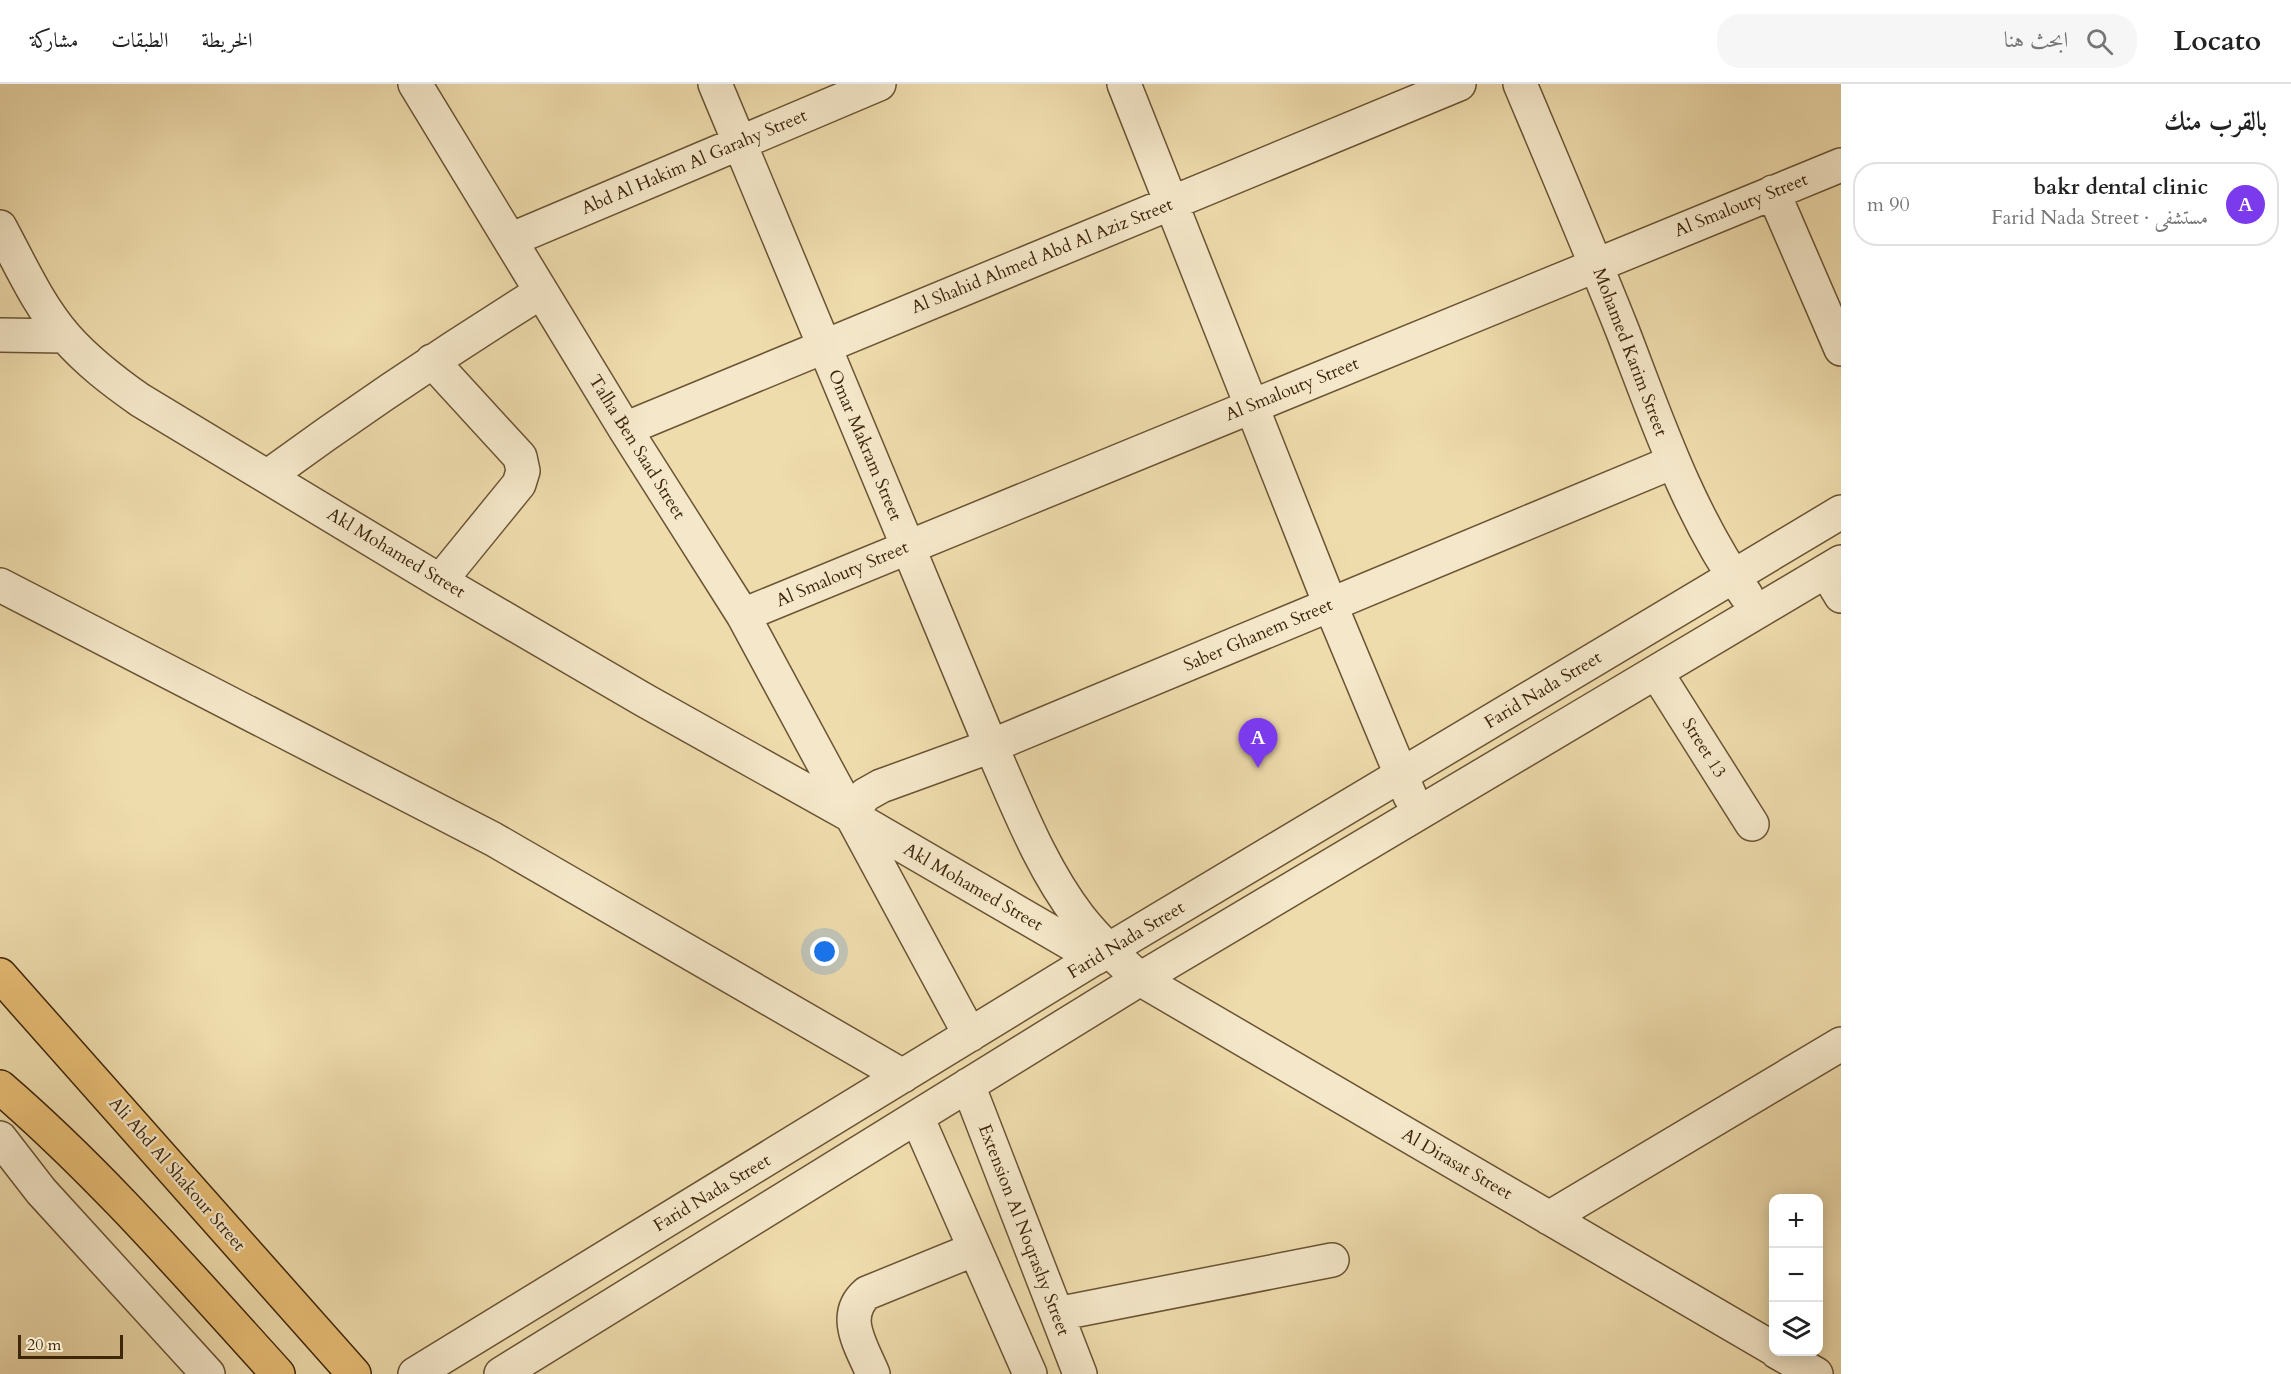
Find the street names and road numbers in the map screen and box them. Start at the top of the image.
street label: Abd Al Hakim Al Garahy Street [577,103,811,221]
street label: Al Smalouty Street [1671,167,1812,243]
street label: Al Shahid Ahmed Abd Al Aziz Street [908,192,1177,320]
street label: Mohamed Karim Street [1586,264,1674,440]
street label: Al Smalouty Street [1222,351,1363,427]
street label: Omar Makram Street [822,366,908,525]
street label: Talha Ben Saad Street [582,370,692,524]
street label: Akl Mohamed Street [322,502,470,604]
street label: Al Smalouty Street [772,535,912,613]
street label: Saber Ghanem Street [1180,592,1337,678]
street label: Farid Nada Street [1480,645,1607,735]
street label: Street 13 [1676,713,1732,783]
street label: Akl Mohamed Street [899,837,1048,937]
street label: Farid Nada Street [1063,895,1190,985]
street label: Ali Abd Al Shakour Street [103,1091,251,1257]
street label: Extension Al Noqrashy Street [972,1121,1076,1340]
street label: Al Dirasat Street [1397,1122,1517,1206]
street label: Farid Nada Street [649,1148,776,1238]

